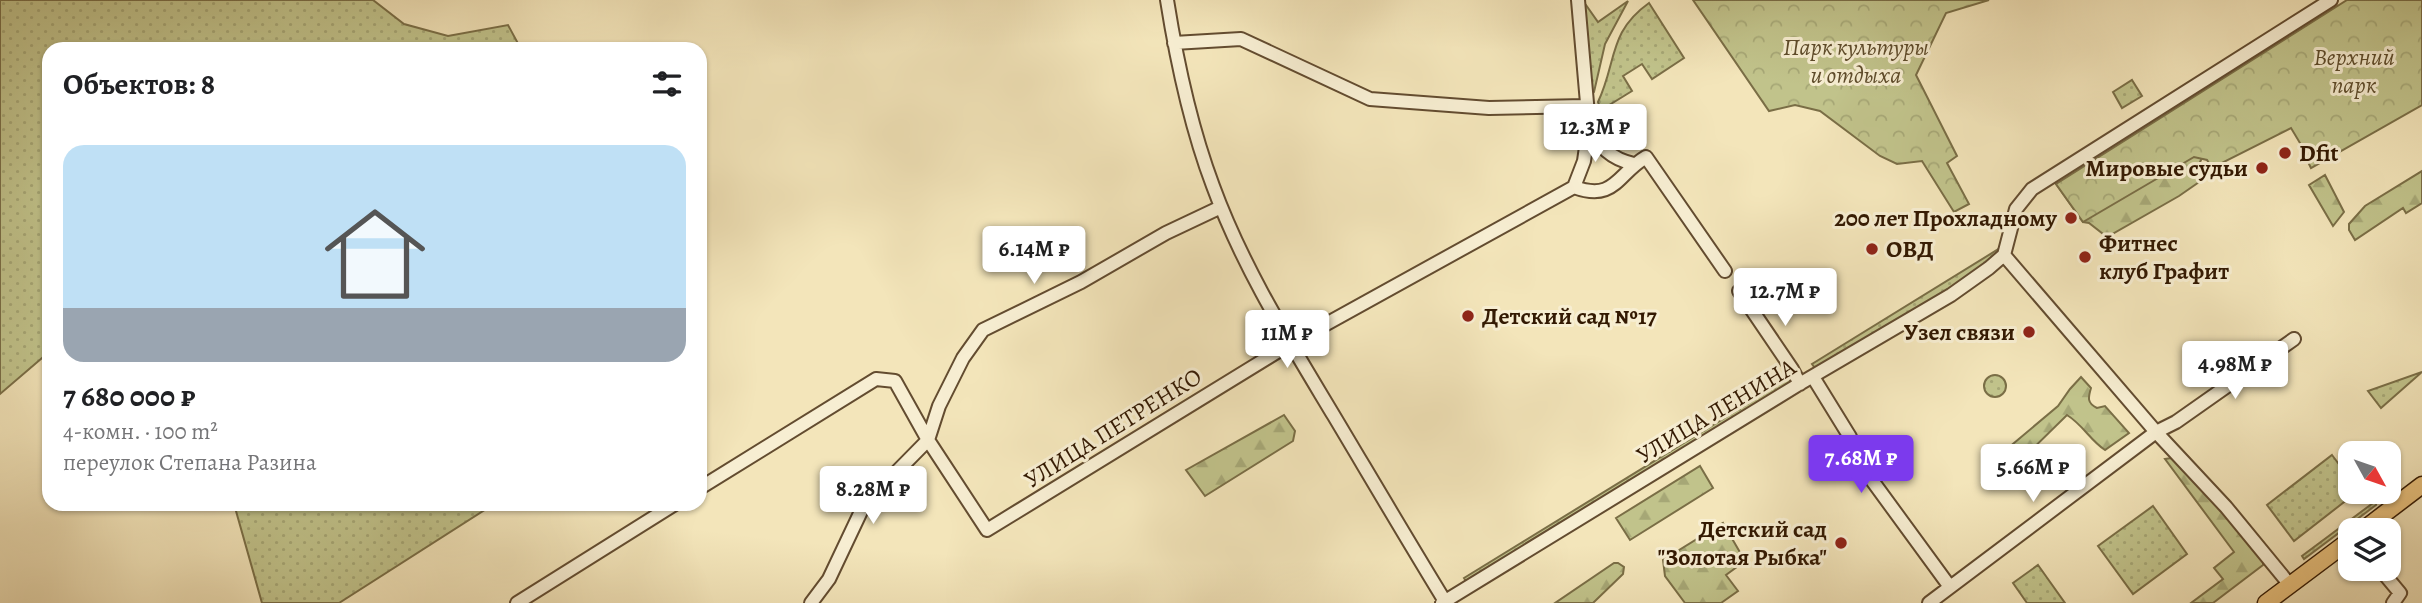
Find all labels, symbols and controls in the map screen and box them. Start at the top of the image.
park label: Парк культуры и отдыха [1783,31,1929,91]
park label: Верхний парк [2313,41,2395,101]
text: Объектов: 8 [63,64,215,104]
icon: filters [648,65,686,103]
pin: 12.3M ₽ [1530,104,1660,164]
text: 12.3M ₽ [1560,111,1630,142]
place label: Dfit [2299,137,2339,169]
marker: Dfit [2277,145,2293,161]
place label: Мировые судьи [2085,152,2248,184]
marker: Мировые судьи [2254,160,2270,176]
icon: home [312,191,438,317]
place label: 200 лет Прохладному [1834,202,2057,234]
marker: 200 лет Прохладному [2063,210,2079,226]
pin: 6.14M ₽ [969,226,1099,286]
place label: Фитнес клуб Графит [2099,227,2229,287]
text: 6.14M ₽ [998,233,1070,264]
place label: ОВД [1886,233,1934,265]
marker: ОВД [1864,241,1880,257]
marker: Фитнес клуб Графит [2077,249,2093,265]
pin: 12.7M ₽ [1720,268,1850,328]
text: 12.7M ₽ [1750,275,1820,306]
place label: Детский сад №17 [1482,300,1658,332]
marker: Детский сад №17 [1460,308,1476,324]
pin: 11M ₽ [1238,310,1336,370]
place label: Узел связи [1904,316,2015,348]
text: 11M ₽ [1261,317,1313,348]
marker: Узел связи [2021,324,2037,340]
pin: 4.98M ₽ [2170,342,2300,401]
text: 4.98M ₽ [2198,348,2272,379]
street label: УЛИЦА ЛЕНИНА [1630,350,1802,471]
street label: УЛИЦА ПЕТРЕНКО [1018,360,1208,496]
text: 7 680 000 ₽ [63,376,195,416]
text: 4-комн. · 100 m² [63,416,218,447]
pin: 7.68M ₽ [1796,435,1926,495]
north arrow [2338,441,2401,504]
map controls [2338,441,2401,581]
text: 7.68M ₽ [1825,442,1897,473]
pin: 5.66M ₽ [1968,444,2098,504]
text: переулок Степана Разина [63,447,317,478]
text: 5.66M ₽ [1997,451,2069,482]
pin: 8.28M ₽ [808,466,938,526]
text: 8.28M ₽ [836,473,910,504]
place label: Детский сад "Золотая Рыбка" [1658,513,1827,573]
button: layers [2338,518,2401,581]
marker: Детский сад "Золотая Рыбка" [1833,535,1849,551]

